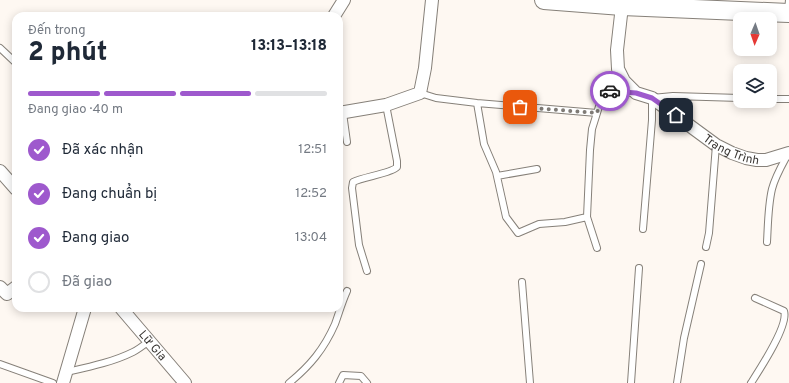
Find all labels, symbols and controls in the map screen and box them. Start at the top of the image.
north arrow [733,12,777,56]
map controls [733,12,777,108]
text: Đến trong [28,23,86,39]
text: 2 phút [28,37,107,70]
text: 13:13–13:18 [251,37,327,56]
button: layers [733,64,777,108]
courier [590,71,630,111]
icon: car [599,80,621,102]
pin [503,90,537,124]
icon: bag [509,96,531,118]
pin [659,98,693,132]
text: Đang giao · 40 m [28,102,123,118]
icon: home [665,104,687,126]
street label: Trạng Trình [699,131,760,169]
icon: check [28,139,50,161]
text: Đã xác nhận [62,141,143,160]
text: 12:51 [298,142,327,158]
icon: check [28,183,50,205]
text: Đang chuẩn bị [62,185,157,204]
text: 12:52 [295,186,327,202]
icon: check [28,227,50,249]
text: Đang giao [62,229,129,248]
text: 13:04 [295,230,327,246]
text: Đã giao [62,273,112,292]
street label: Lữ Gia [134,327,170,365]

